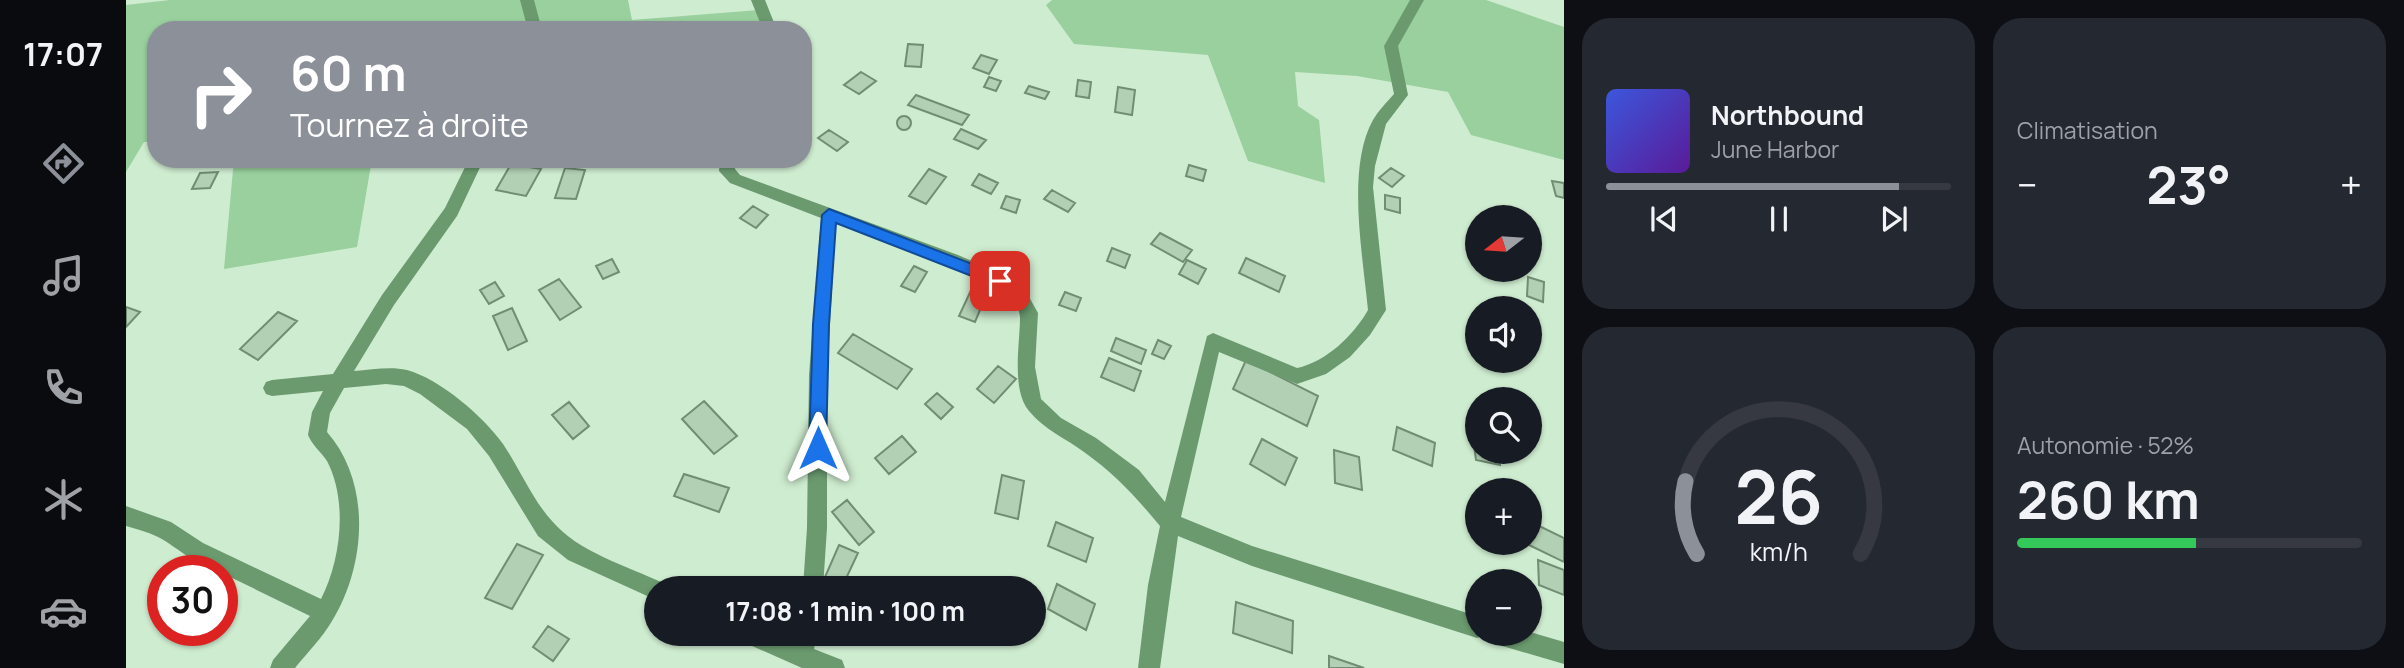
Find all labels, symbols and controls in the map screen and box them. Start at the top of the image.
text: 17:07 [23,32,103,76]
text: 60 m [290,39,407,106]
icon: right [175,49,266,140]
text: Northbound [1711,97,1864,133]
text: Tournez à droite [290,103,529,147]
text: Climatisation [2017,114,2158,146]
text: June Harbor [1711,133,1839,165]
icon: directions [39,139,88,188]
text: 23° [2147,149,2231,220]
text: − [2017,158,2038,210]
text: + [2340,158,2362,210]
icon: previous [1645,200,1683,238]
icon: pause [1760,200,1798,238]
icon: next [1875,200,1913,238]
north arrow [1465,205,1542,282]
map controls [1465,205,1542,646]
icon: music [39,251,88,300]
pin [970,251,1030,311]
icon: arrive [981,262,1019,300]
button: sound [1465,296,1542,373]
icon: phone [39,363,88,412]
button: search [1465,387,1542,464]
position arrow [781,411,855,485]
text: Autonomie · 52% [2017,429,2194,461]
text: 26 [1734,447,1823,547]
text: 260 km [2017,464,2200,535]
icon: climate [39,475,88,524]
button: + [1465,478,1542,555]
text: km/h [1749,534,1808,569]
speed limit sign: 30 [147,555,238,646]
button: − [1465,569,1542,646]
icon: car [39,587,88,636]
text: 17:08 · 1 min · 100 m [725,593,965,629]

